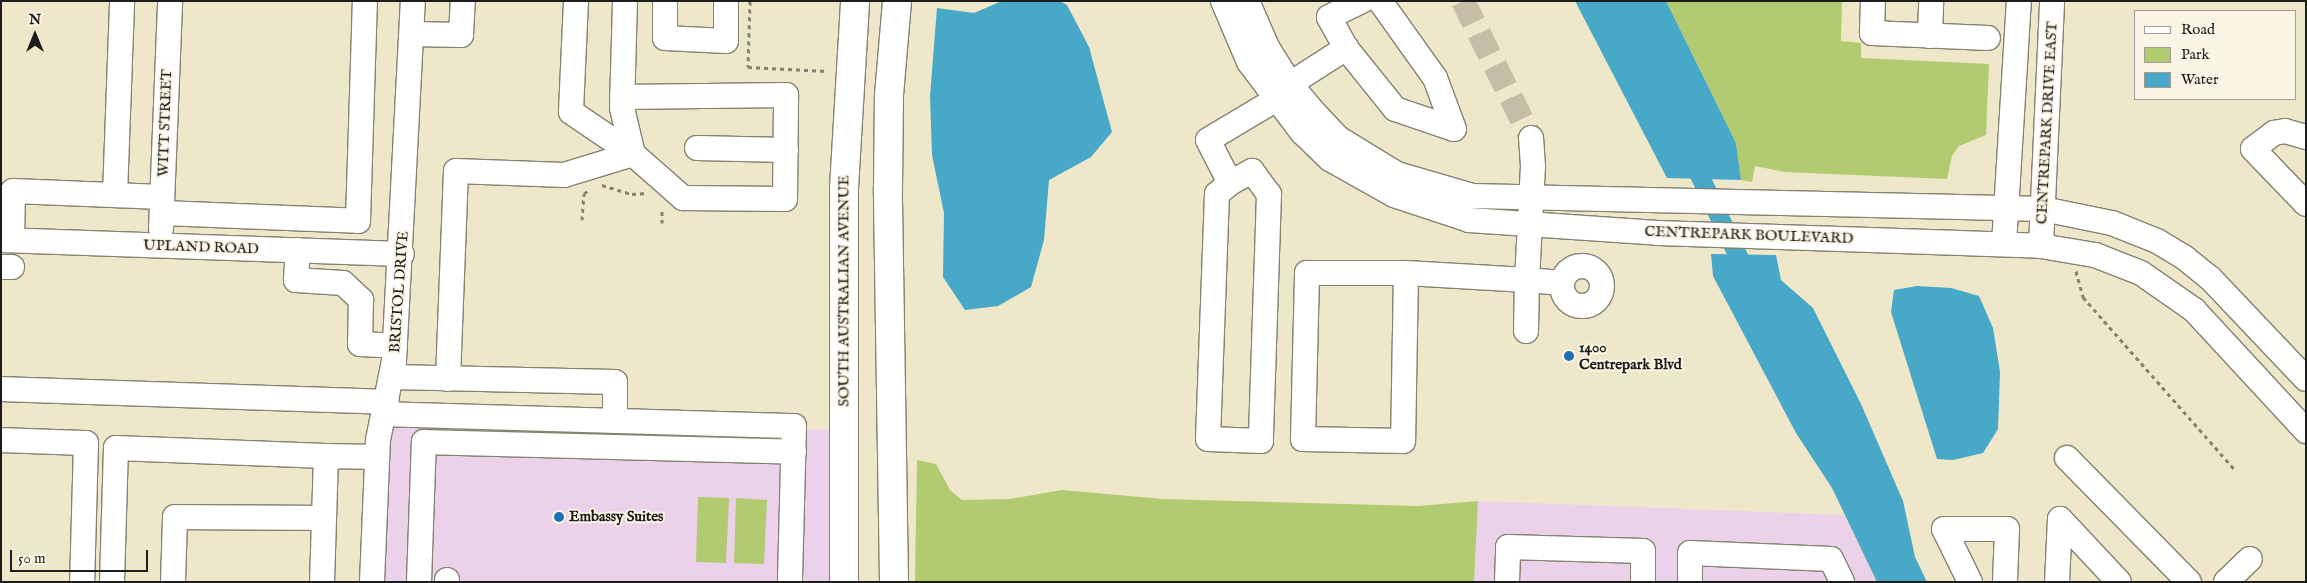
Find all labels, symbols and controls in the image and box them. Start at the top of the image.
north arrow [10,10,60,60]
legend [2134,10,2297,100]
text: N [29,11,41,29]
text: Road [2181,20,2215,39]
street label: CENTREPARK DRIVE EAST [2033,21,2061,225]
text: Park [2181,45,2210,64]
street label: WITT STREET [154,69,176,177]
text: Water [2181,70,2218,89]
street label: SOUTH AUSTRALIAN AVENUE [835,175,853,407]
street label: CENTREPARK BOULEVARD [1644,222,1854,248]
street label: BRISTOL DRIVE [386,230,412,354]
street label: UPLAND ROAD [143,236,259,258]
place label: 1400 Centrepark Blvd [1579,338,1682,373]
marker: 1400 Centrepark Blvd [1563,350,1575,362]
place label: Embassy Suites [569,508,663,526]
marker: Embassy Suites [553,511,565,523]
scale bar [12,540,150,572]
text: 50 m [18,549,46,568]

